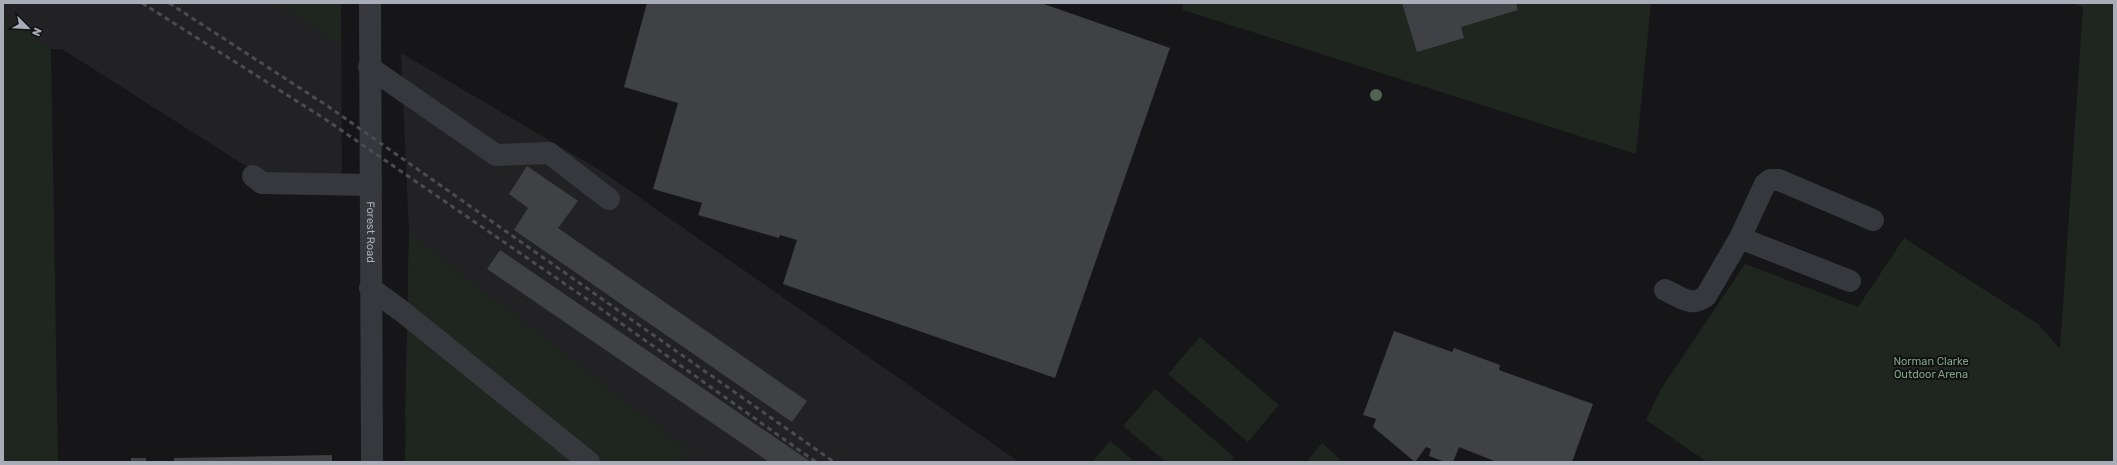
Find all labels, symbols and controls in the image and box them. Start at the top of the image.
north arrow [8,8,48,48]
text: N [29,26,44,38]
street label: Forest Road [364,201,378,263]
park label: Norman Clarke Outdoor Arena [1893,355,1969,381]

